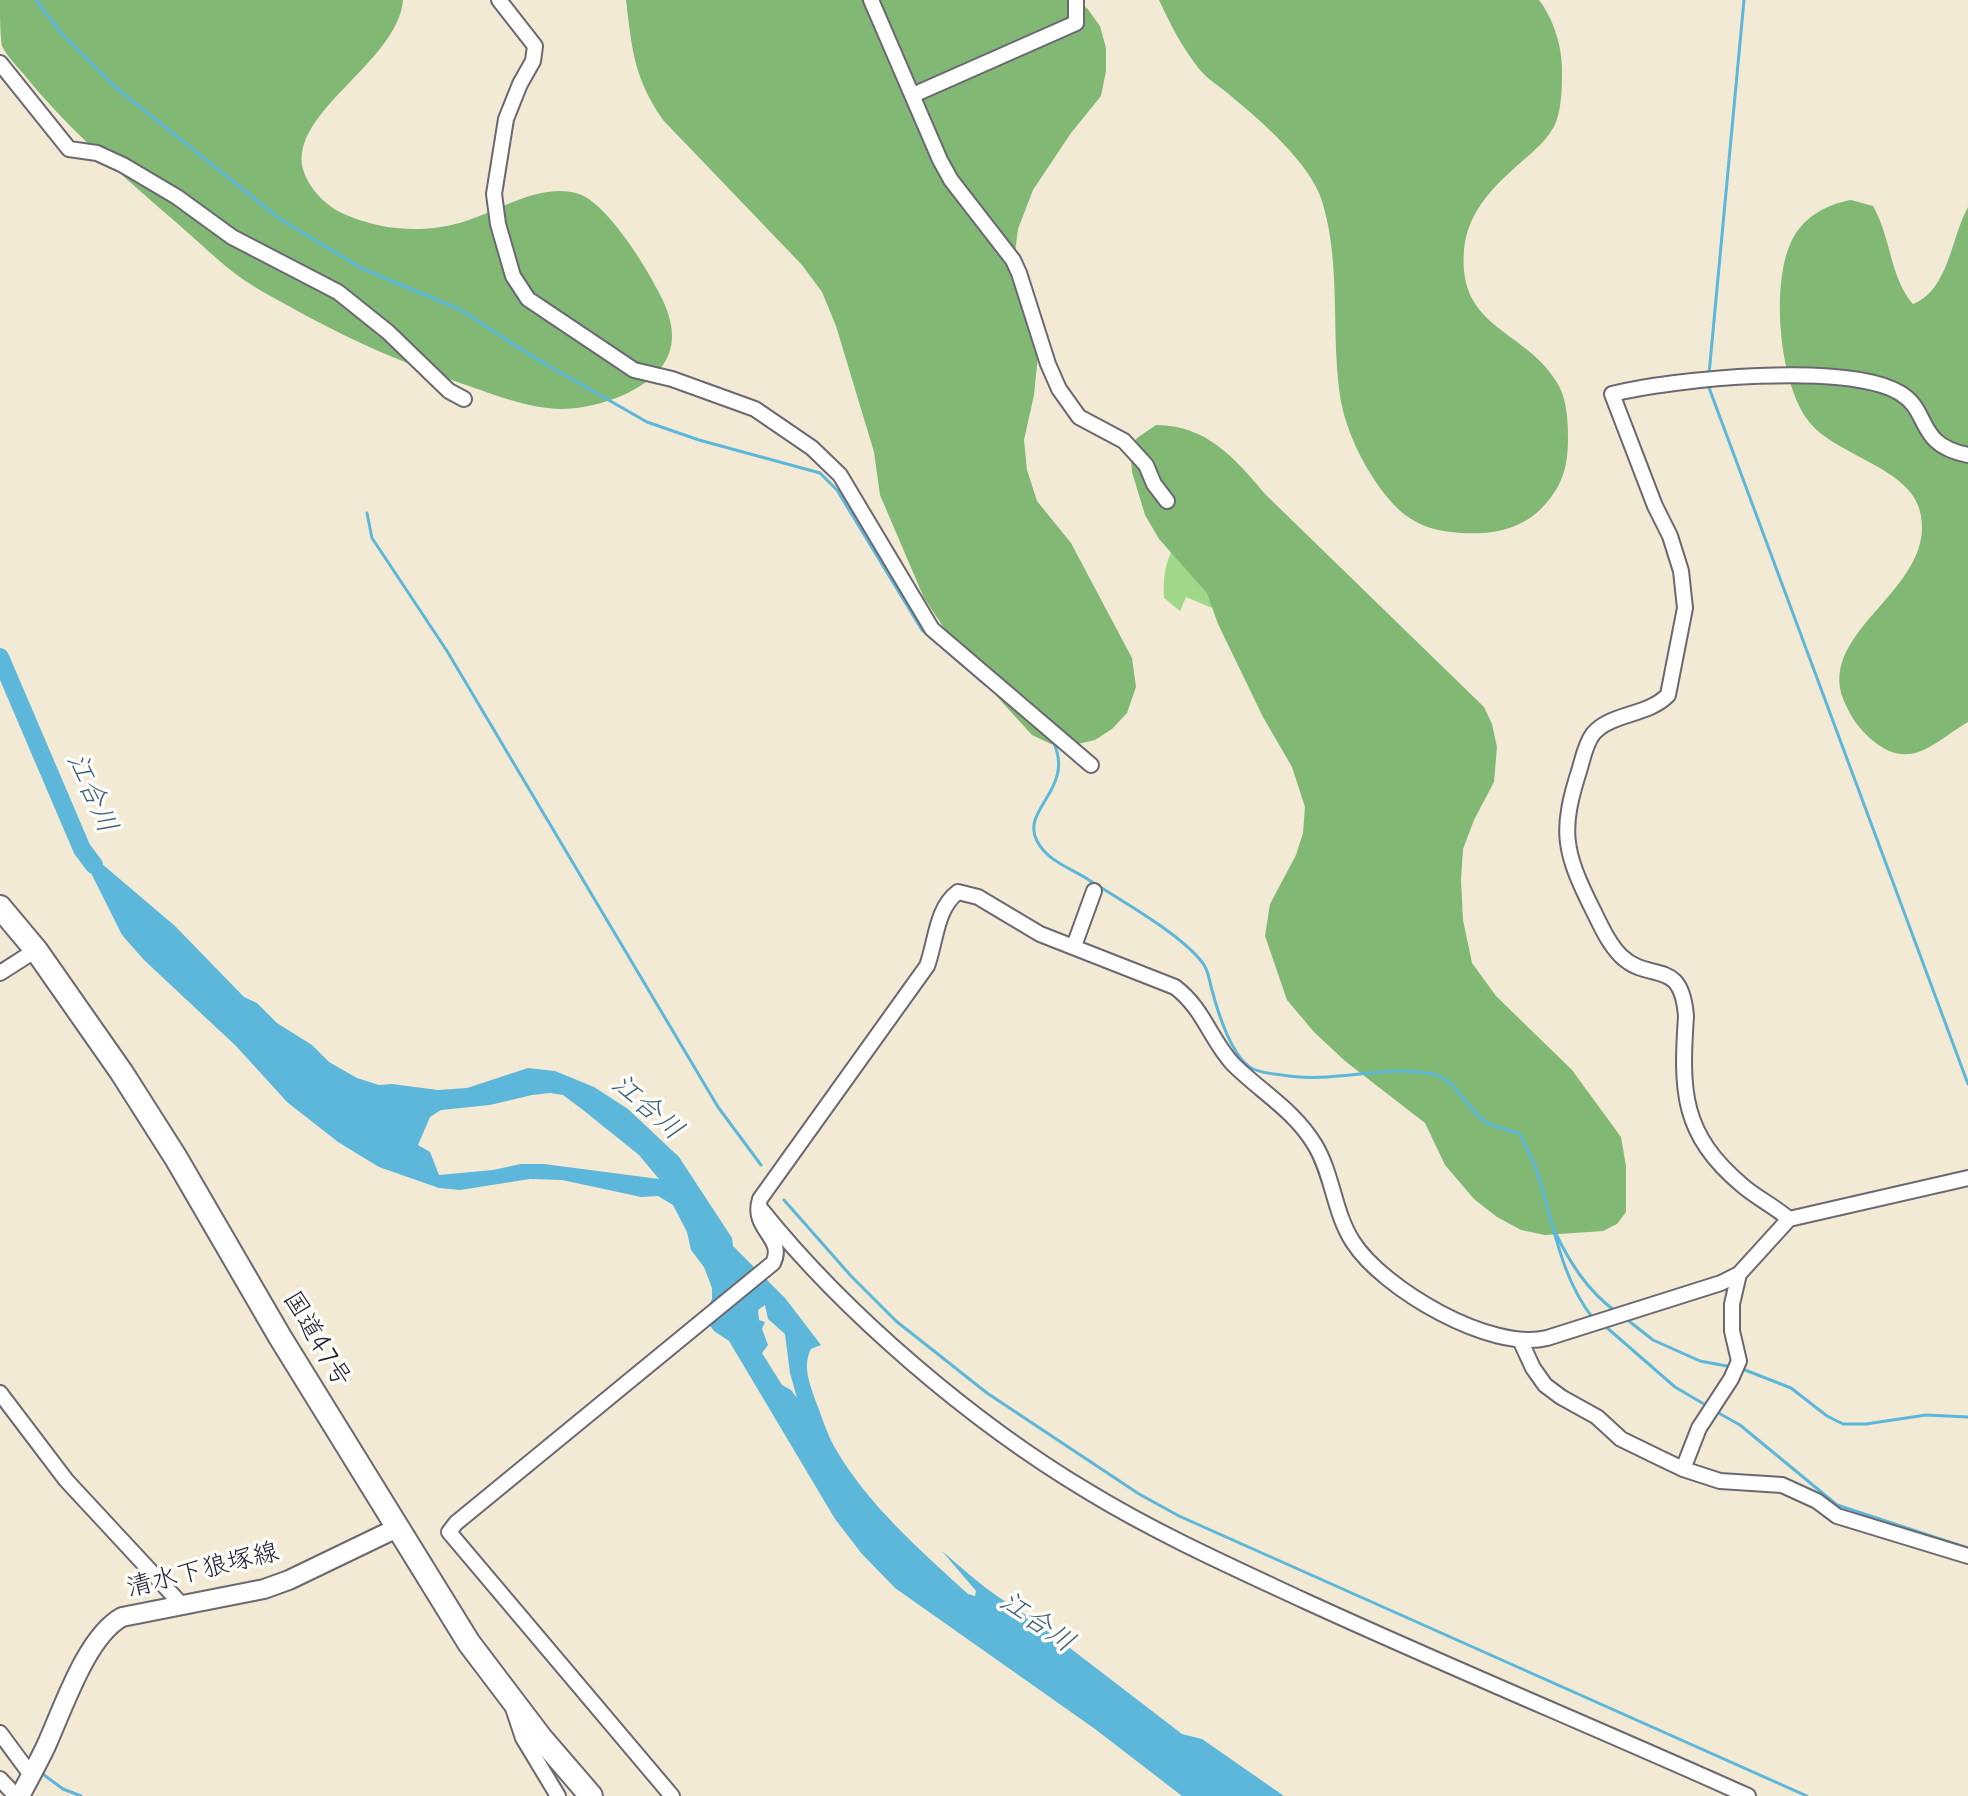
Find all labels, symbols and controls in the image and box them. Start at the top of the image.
water label: 江合川 [58,749,122,839]
water label: 江合川 [603,1069,689,1149]
street label: 国道47号 [274,1286,356,1394]
street label: 清水下狼塚線 [124,1538,282,1606]
water label: 江合川 [992,1586,1080,1662]

